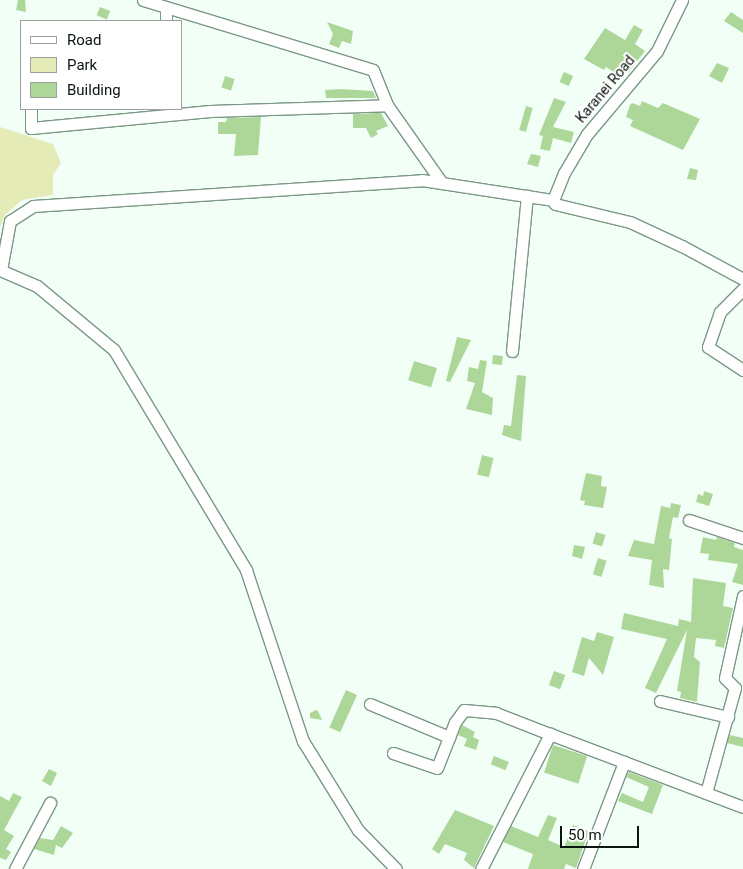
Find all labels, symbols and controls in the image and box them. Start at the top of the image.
legend [20,20,182,110]
text: Road [67,31,101,49]
street label: Karanei Road [572,52,638,126]
text: Park [67,56,97,74]
text: Building [67,81,121,99]
scale bar [563,816,642,848]
text: 50 m [568,826,602,844]

